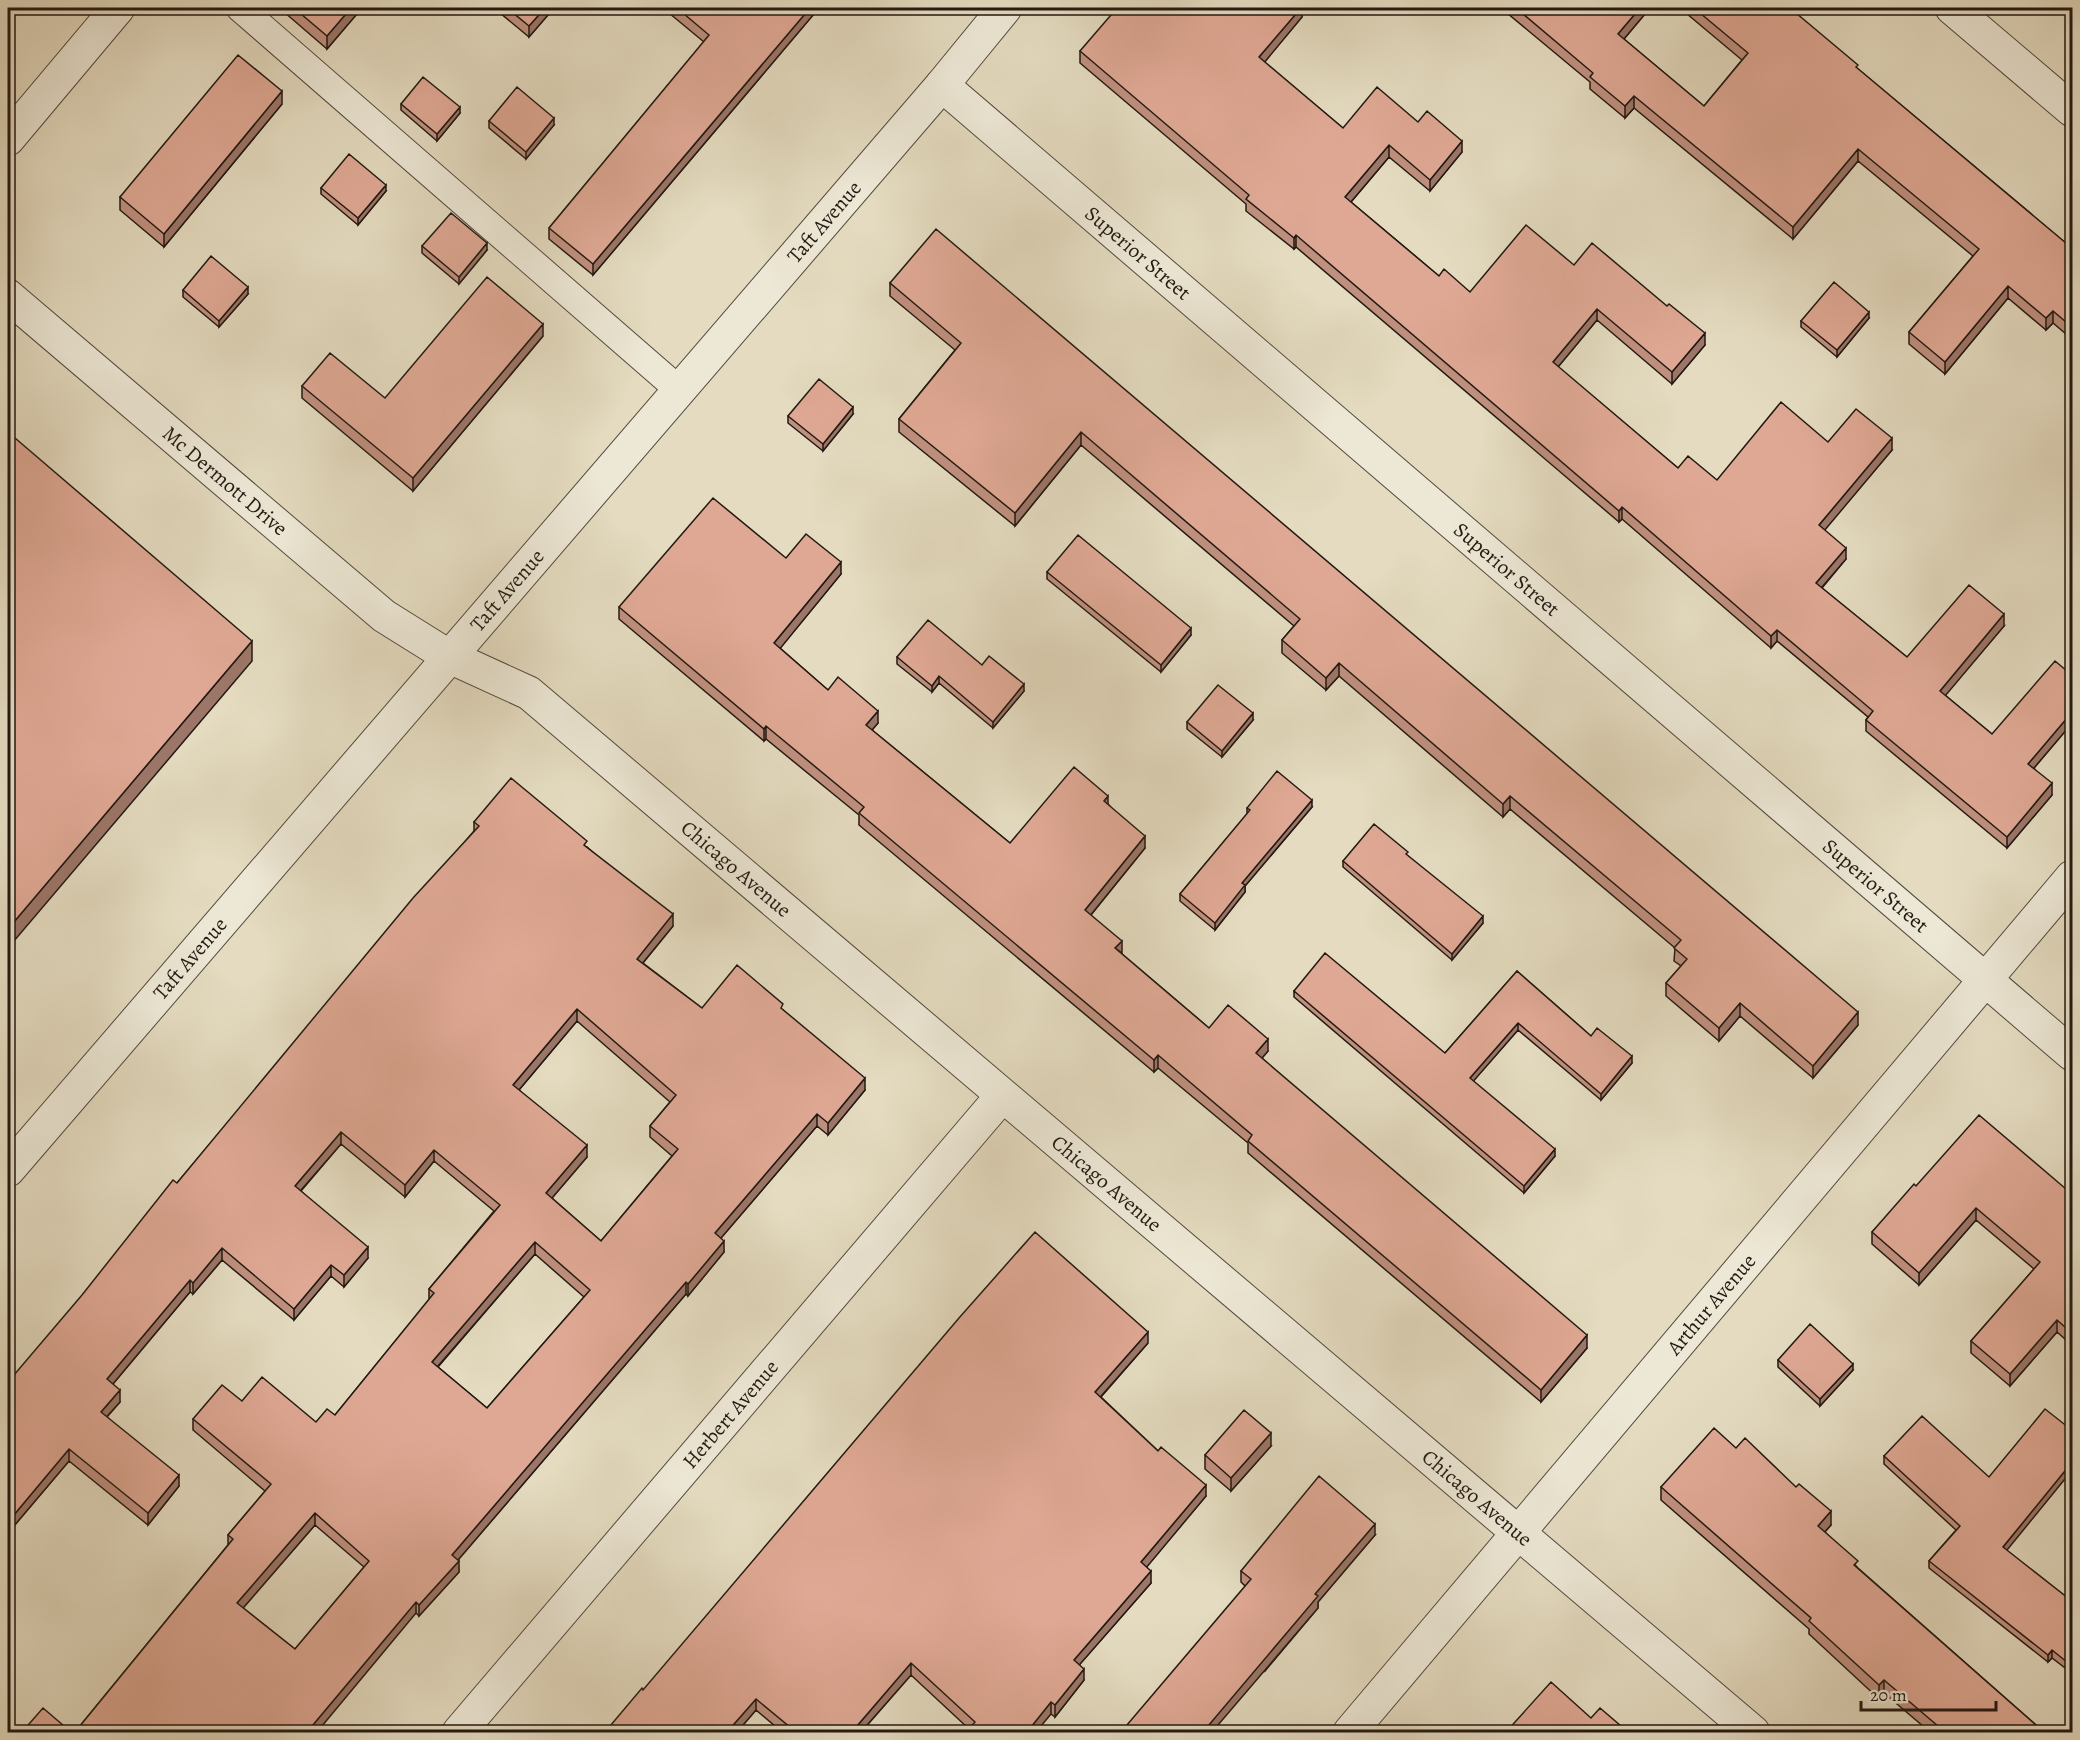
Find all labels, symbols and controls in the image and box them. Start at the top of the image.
street label: Taft Avenue [781,175,868,269]
street label: Superior Street [1079,200,1197,306]
street label: Mc Dermott Drive [157,420,293,542]
street label: Superior Street [1448,516,1566,623]
street label: Taft Avenue [464,543,551,638]
street label: Chicago Avenue [675,814,797,924]
street label: Superior Street [1817,832,1935,939]
street label: Taft Avenue [147,911,233,1006]
street label: Chicago Avenue [1046,1128,1168,1238]
street label: Arthur Avenue [1660,1248,1762,1361]
street label: Herbert Avenue [676,1354,785,1474]
street label: Chicago Avenue [1416,1443,1538,1553]
scale bar [1861,1674,1996,1712]
text: 20 m [1870,1683,1907,1707]

